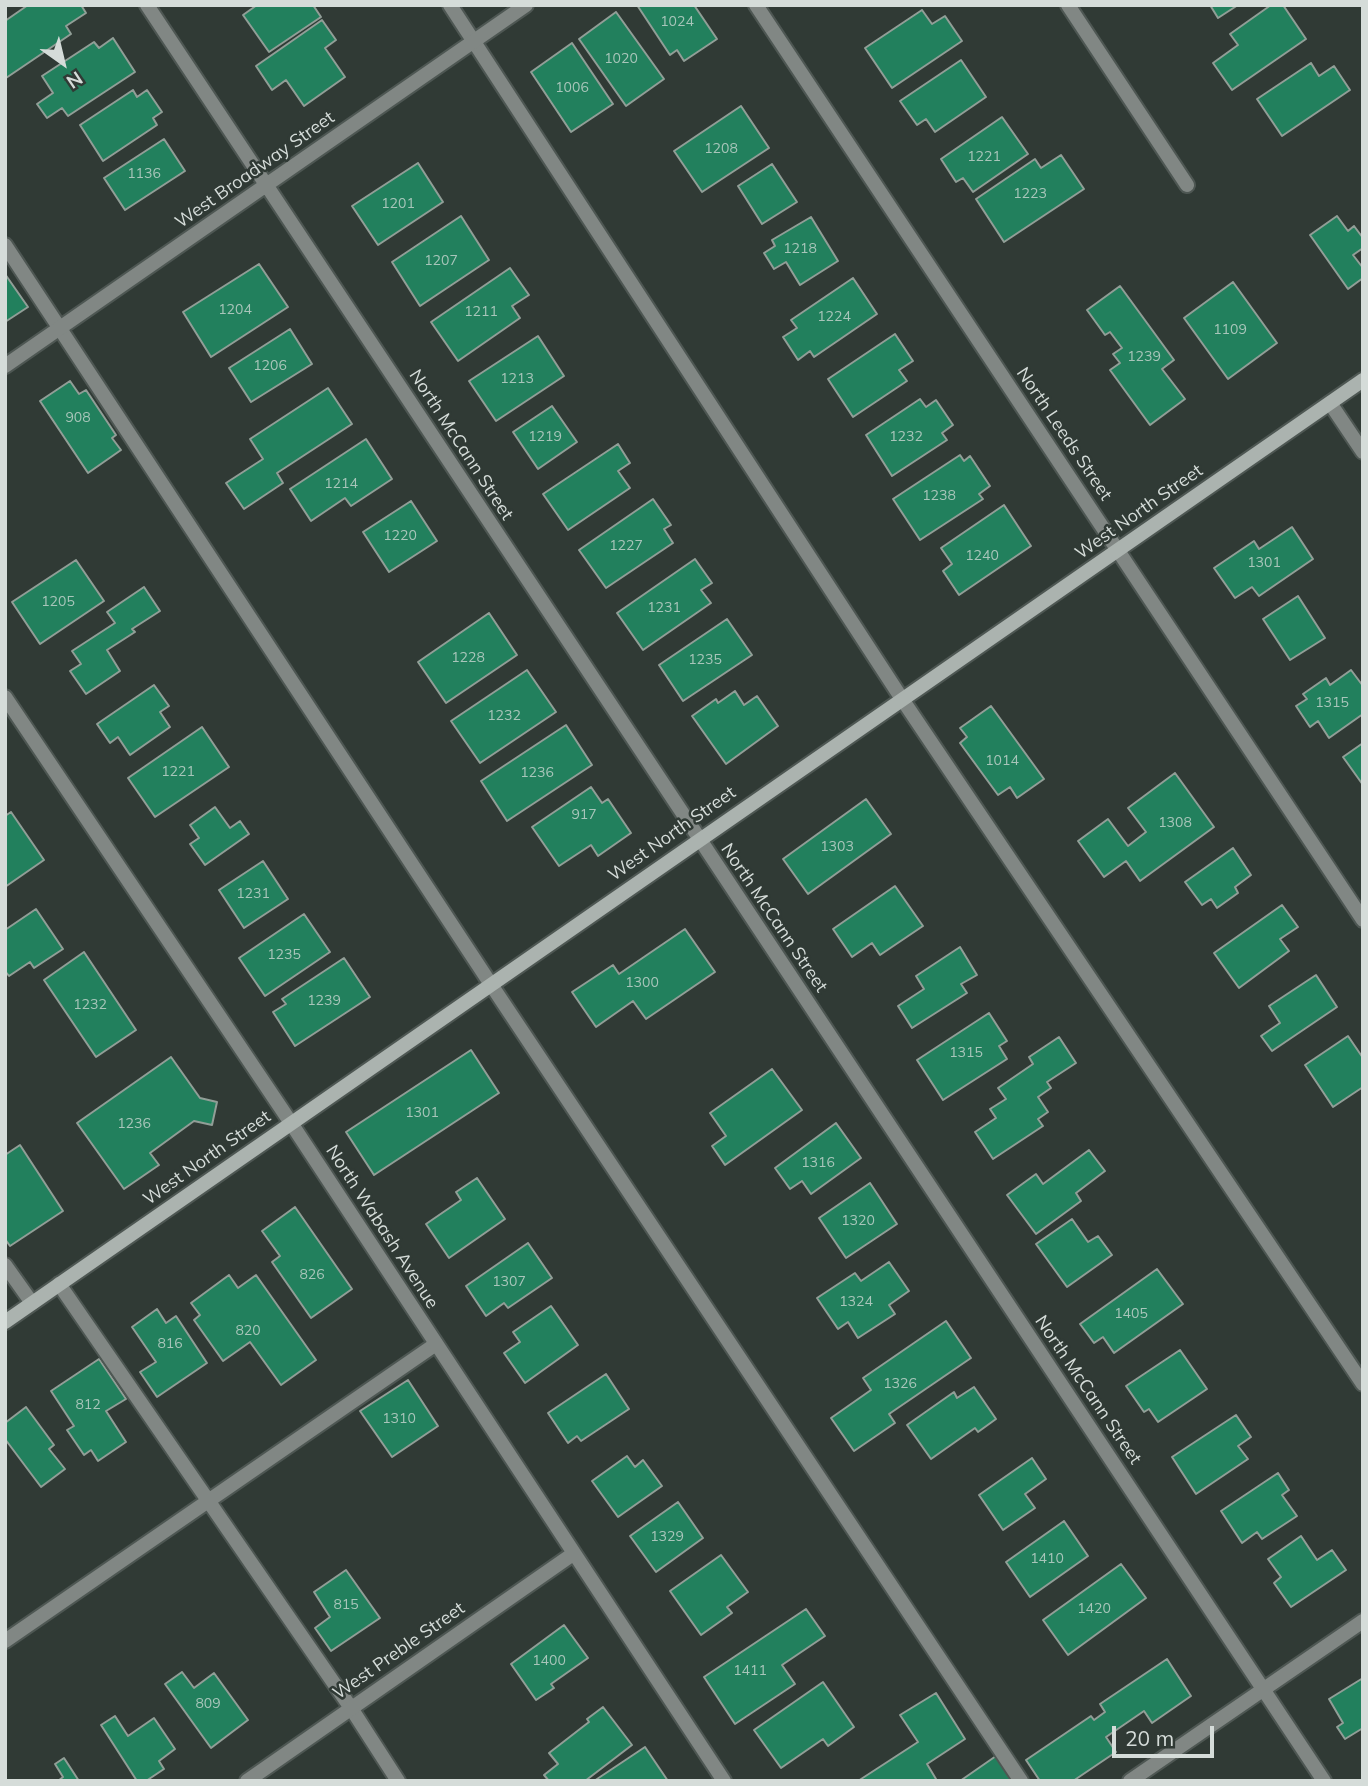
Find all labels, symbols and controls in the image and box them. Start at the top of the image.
house number: 1024 [660,14,694,30]
north arrow [28,28,98,98]
house number: 1020 [604,51,638,67]
text: N [62,66,87,94]
house number: 1006 [555,80,589,96]
street label: West Broadway Street [171,107,339,233]
house number: 1208 [704,141,738,157]
house number: 1221 [967,149,1001,165]
house number: 1136 [127,166,161,182]
house number: 1223 [1013,186,1047,202]
house number: 1201 [381,196,415,212]
house number: 1218 [783,241,817,257]
house number: 1207 [424,253,458,269]
house number: 1204 [218,302,252,318]
house number: 1211 [464,304,498,320]
house number: 1224 [817,309,851,325]
house number: 1109 [1213,322,1247,338]
house number: 1239 [1127,349,1161,365]
house number: 1206 [253,358,287,374]
street label: North Leeds Street [1011,363,1117,505]
street label: North McCann Street [404,366,518,524]
house number: 1213 [500,371,534,387]
house number: 908 [65,410,91,426]
house number: 1219 [528,429,562,445]
house number: 1232 [889,429,923,445]
street label: West North Street [1071,460,1207,564]
house number: 1214 [324,476,358,492]
house number: 1238 [922,488,956,504]
house number: 1220 [383,528,417,544]
house number: 1227 [609,538,643,554]
house number: 1240 [965,548,999,564]
house number: 1301 [1247,555,1281,571]
house number: 1205 [41,594,75,610]
house number: 1231 [647,600,681,616]
house number: 1228 [451,650,485,666]
house number: 1235 [688,652,722,668]
house number: 1315 [1315,695,1349,711]
house number: 1232 [487,708,521,724]
house number: 1014 [985,753,1019,769]
house number: 1221 [161,764,195,780]
house number: 1236 [520,765,554,781]
street label: West North Street [604,782,740,886]
house number: 917 [571,807,597,823]
house number: 1308 [1158,815,1192,831]
street label: North McCann Street [716,839,832,997]
house number: 1303 [820,839,854,855]
house number: 1231 [236,886,270,902]
house number: 1235 [267,947,301,963]
house number: 1300 [625,975,659,991]
house number: 1239 [307,993,341,1009]
house number: 1232 [73,997,107,1013]
house number: 1315 [949,1045,983,1061]
house number: 1301 [405,1105,439,1121]
street label: West North Street [139,1106,275,1210]
house number: 1236 [117,1116,151,1132]
street label: North Wabash Avenue [321,1141,443,1313]
house number: 1316 [801,1155,835,1171]
house number: 1320 [841,1213,875,1229]
house number: 826 [299,1267,325,1283]
house number: 1307 [492,1274,526,1290]
house number: 1324 [839,1294,873,1310]
house number: 1405 [1114,1306,1148,1322]
street label: North McCann Street [1030,1311,1146,1469]
house number: 820 [235,1323,261,1339]
house number: 816 [157,1336,183,1352]
house number: 1326 [883,1376,917,1392]
house number: 812 [75,1397,101,1413]
house number: 1310 [382,1411,416,1427]
house number: 1329 [650,1529,684,1545]
house number: 1410 [1030,1551,1064,1567]
house number: 815 [333,1597,359,1613]
street label: West Preble Street [329,1598,469,1704]
house number: 1420 [1077,1601,1111,1617]
house number: 1400 [532,1653,566,1669]
house number: 1411 [733,1663,767,1679]
house number: 809 [195,1696,221,1712]
scale bar [1116,1712,1218,1756]
text: 20 m [1125,1725,1174,1751]

